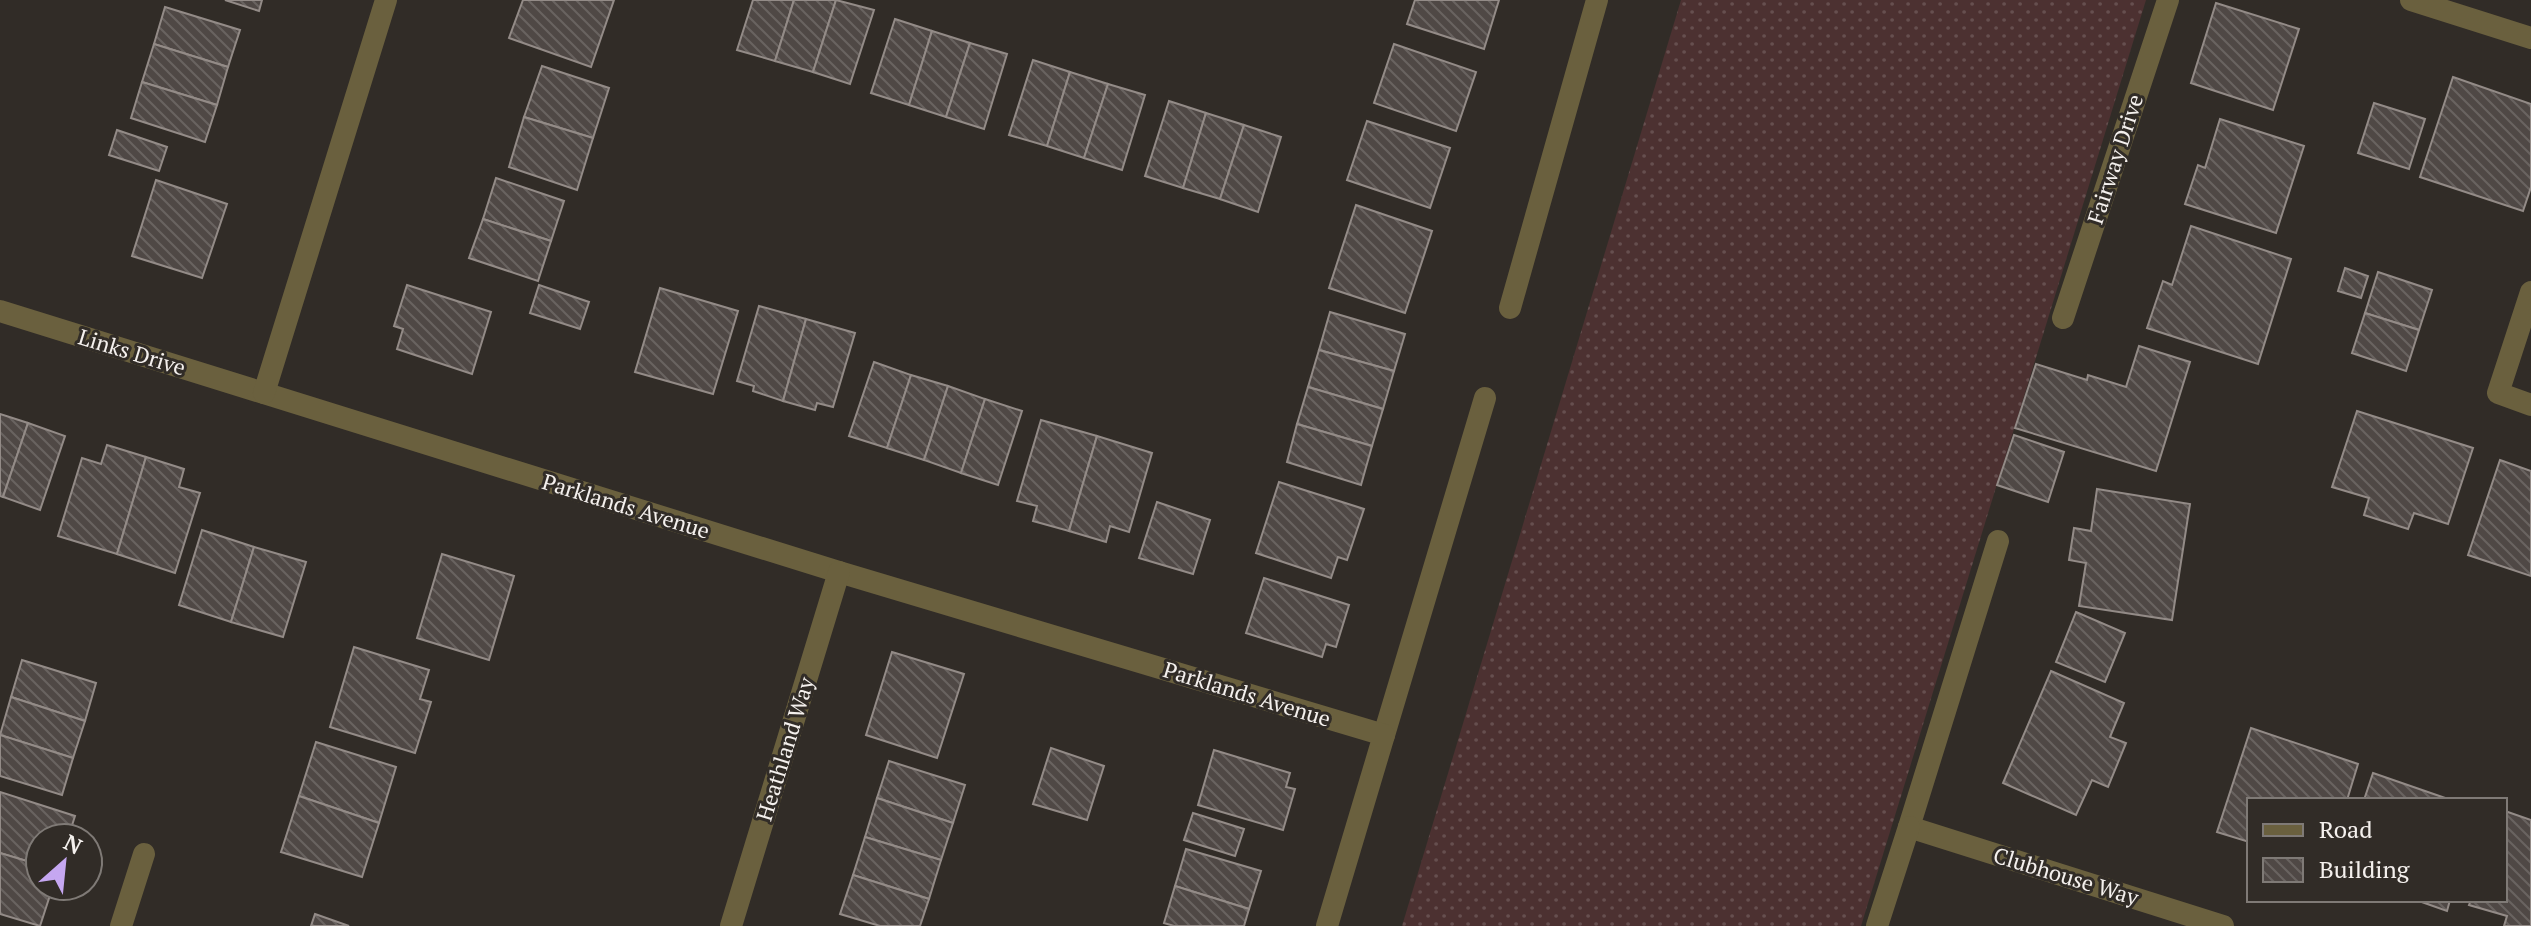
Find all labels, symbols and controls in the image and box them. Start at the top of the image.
street label: Fairway Drive [2080,90,2149,227]
street label: Links Drive [75,322,189,382]
street label: Parklands Avenue [539,466,713,545]
street label: Parklands Avenue [1160,654,1334,733]
street label: Heathland Way [749,673,820,824]
legend [2247,798,2507,902]
text: Road [2319,813,2373,845]
north arrow [24,822,104,902]
text: N [59,827,88,861]
street label: Clubhouse Way [1990,840,2143,912]
text: Building [2319,853,2410,885]

